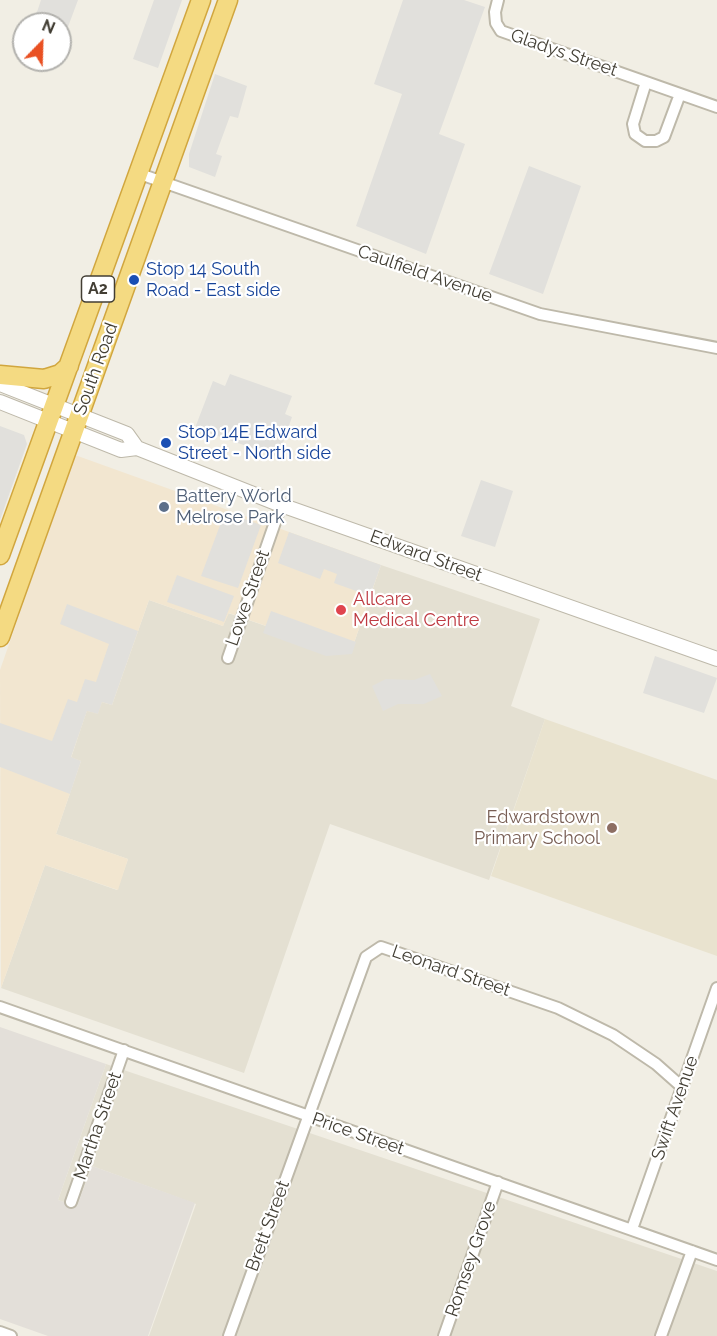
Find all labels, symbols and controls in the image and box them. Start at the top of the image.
north arrow [12,12,72,72]
text: N [39,16,58,38]
street label: Gladys Street [508,25,620,81]
street label: Caulfield Avenue [355,241,495,307]
place label: Stop 14 South Road - East side [146,259,280,302]
marker: Stop 14 South Road - East side [127,273,141,287]
road number: A2 [82,276,114,302]
street label: South Road [69,320,123,418]
place label: Stop 14E Edward Street - North side [178,422,331,464]
marker: Stop 14E Edward Street - North side [159,436,173,450]
place label: Battery World Melrose Park [176,486,292,528]
marker: Battery World Melrose Park [157,500,171,514]
street label: Edward Street [367,526,485,586]
street label: Lowe Street [222,547,274,649]
place label: Allcare Medical Centre [353,589,479,632]
marker: Allcare Medical Centre [334,603,348,617]
place label: Edwardstown Primary School [474,807,600,850]
marker: Edwardstown Primary School [605,821,619,835]
street label: Leonard Street [389,941,513,1001]
street label: Swift Avenue [647,1053,703,1163]
street label: Martha Street [69,1069,127,1183]
street label: Price Street [309,1108,407,1160]
street label: Brett Street [242,1178,294,1274]
street label: Romsey Grove [441,1198,501,1320]

